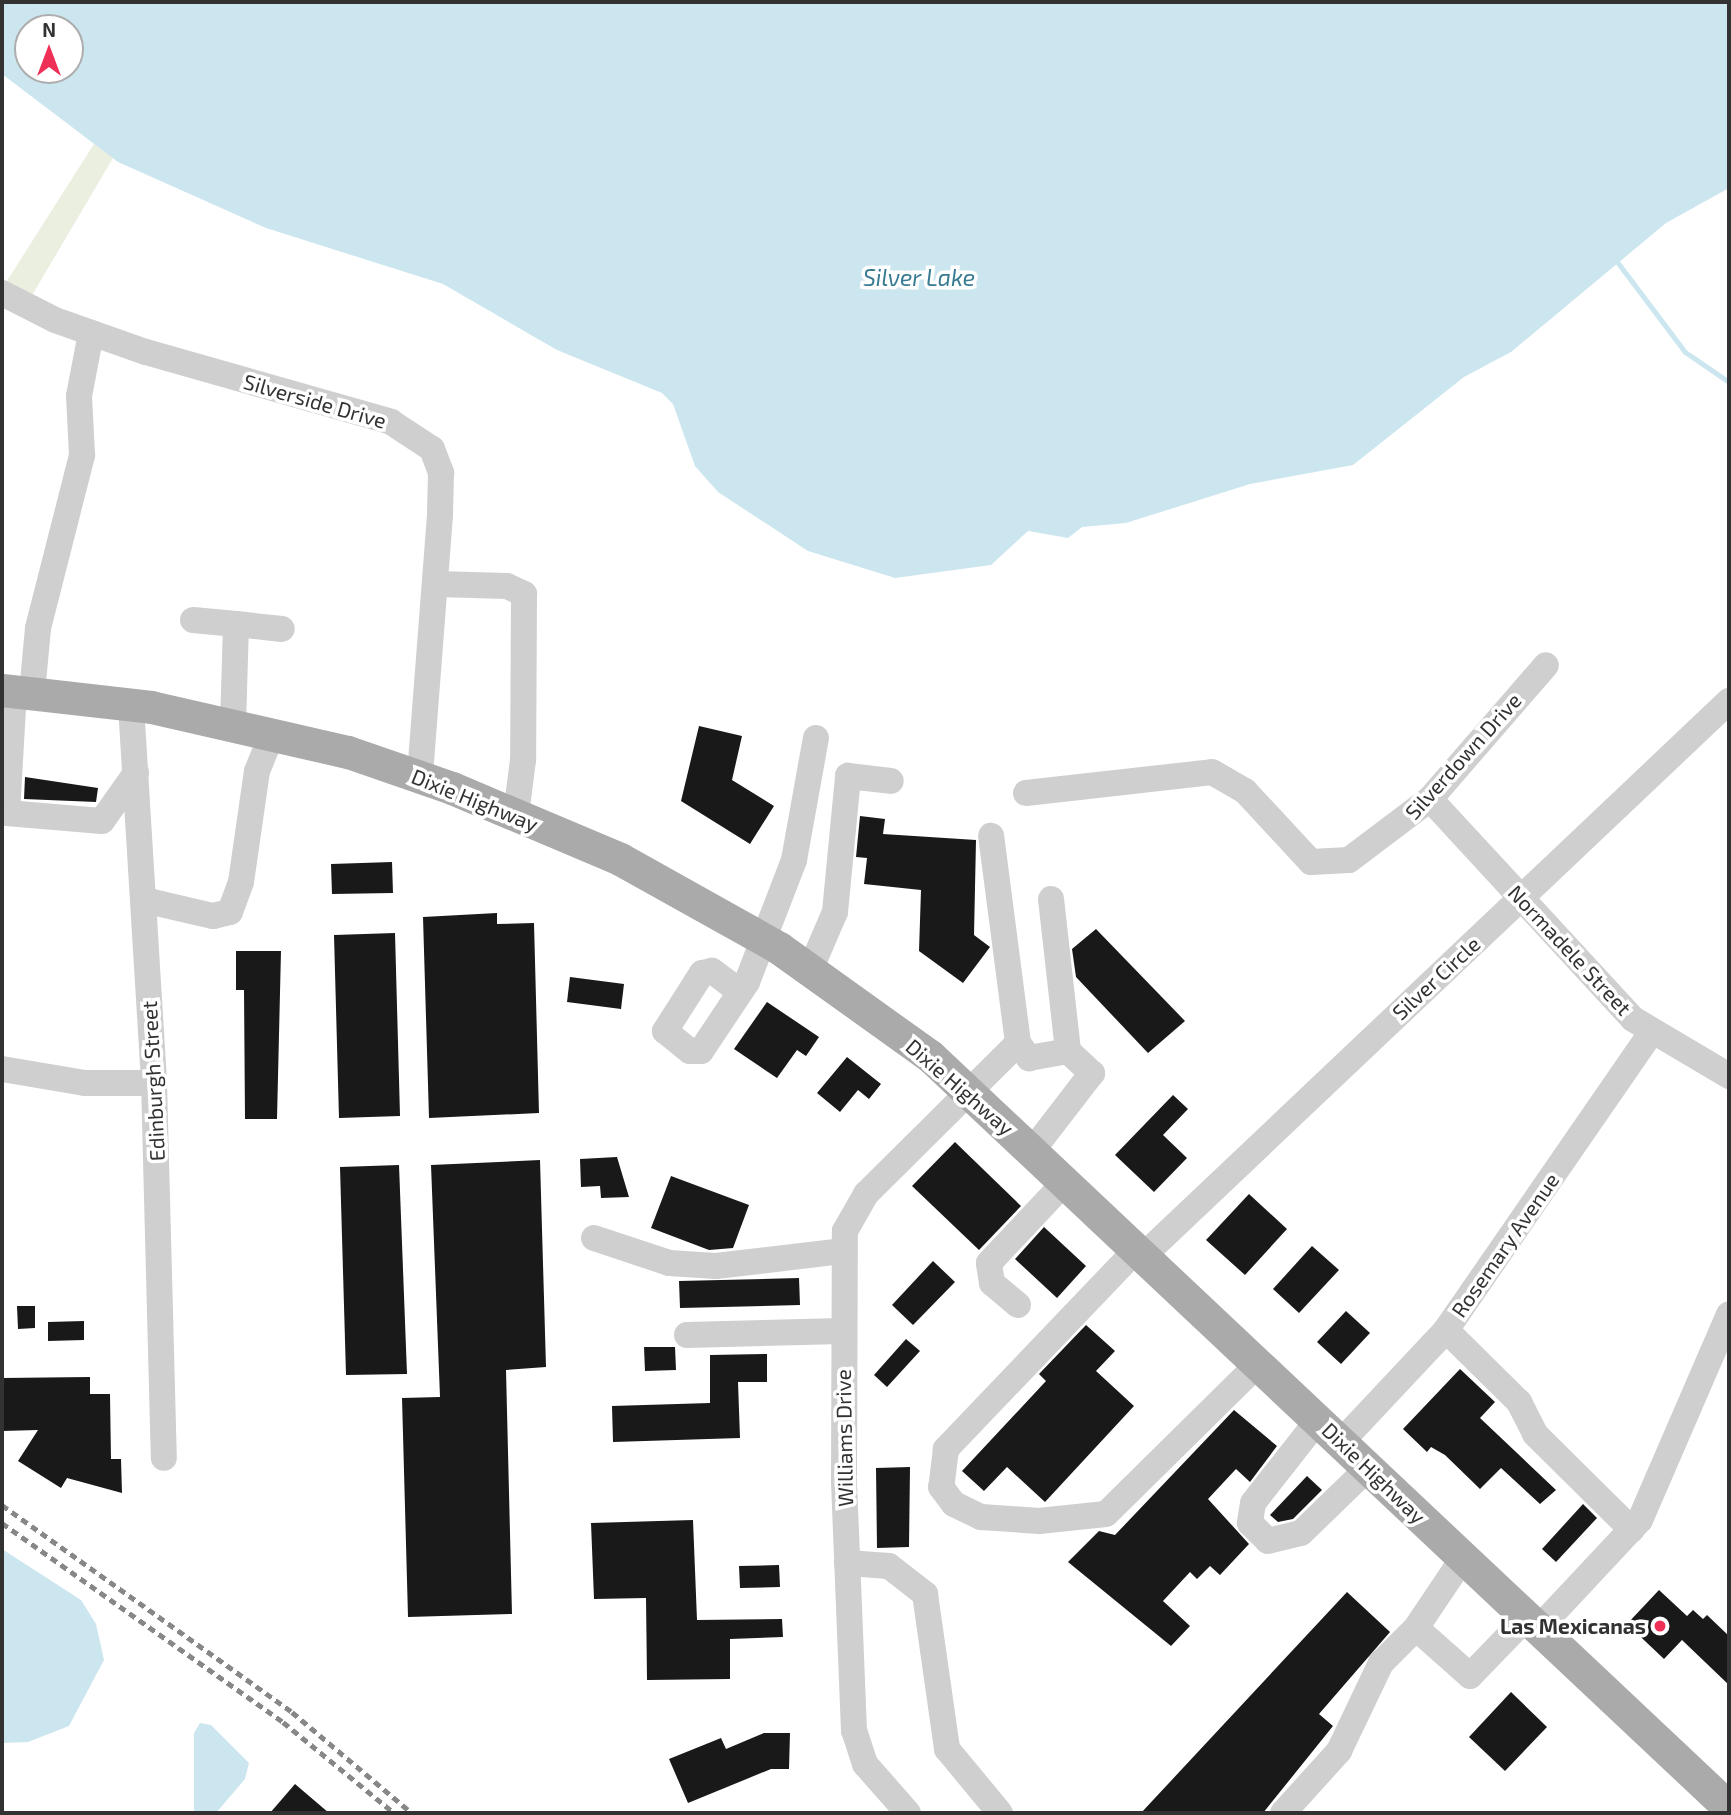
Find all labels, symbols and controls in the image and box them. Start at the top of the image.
north arrow [14,14,84,84]
text: N [42,18,56,41]
water label: Silver Lake [863,263,975,291]
street label: Silverside Drive [241,369,389,433]
street label: Silverdown Drive [1400,688,1526,824]
street label: Dixie Highway [408,763,542,837]
street label: Normadele Street [1503,880,1637,1020]
street label: Silver Circle [1387,931,1485,1025]
street label: Edinburgh Street [136,1000,170,1162]
street label: Dixie Highway [901,1033,1019,1141]
street label: Rosemary Avenue [1446,1168,1564,1322]
street label: Williams Drive [830,1369,858,1507]
street label: Dixie Highway [1317,1417,1431,1529]
place label: Las Mexicanas [1500,1613,1646,1639]
marker: Las Mexicanas [1652,1618,1668,1634]

